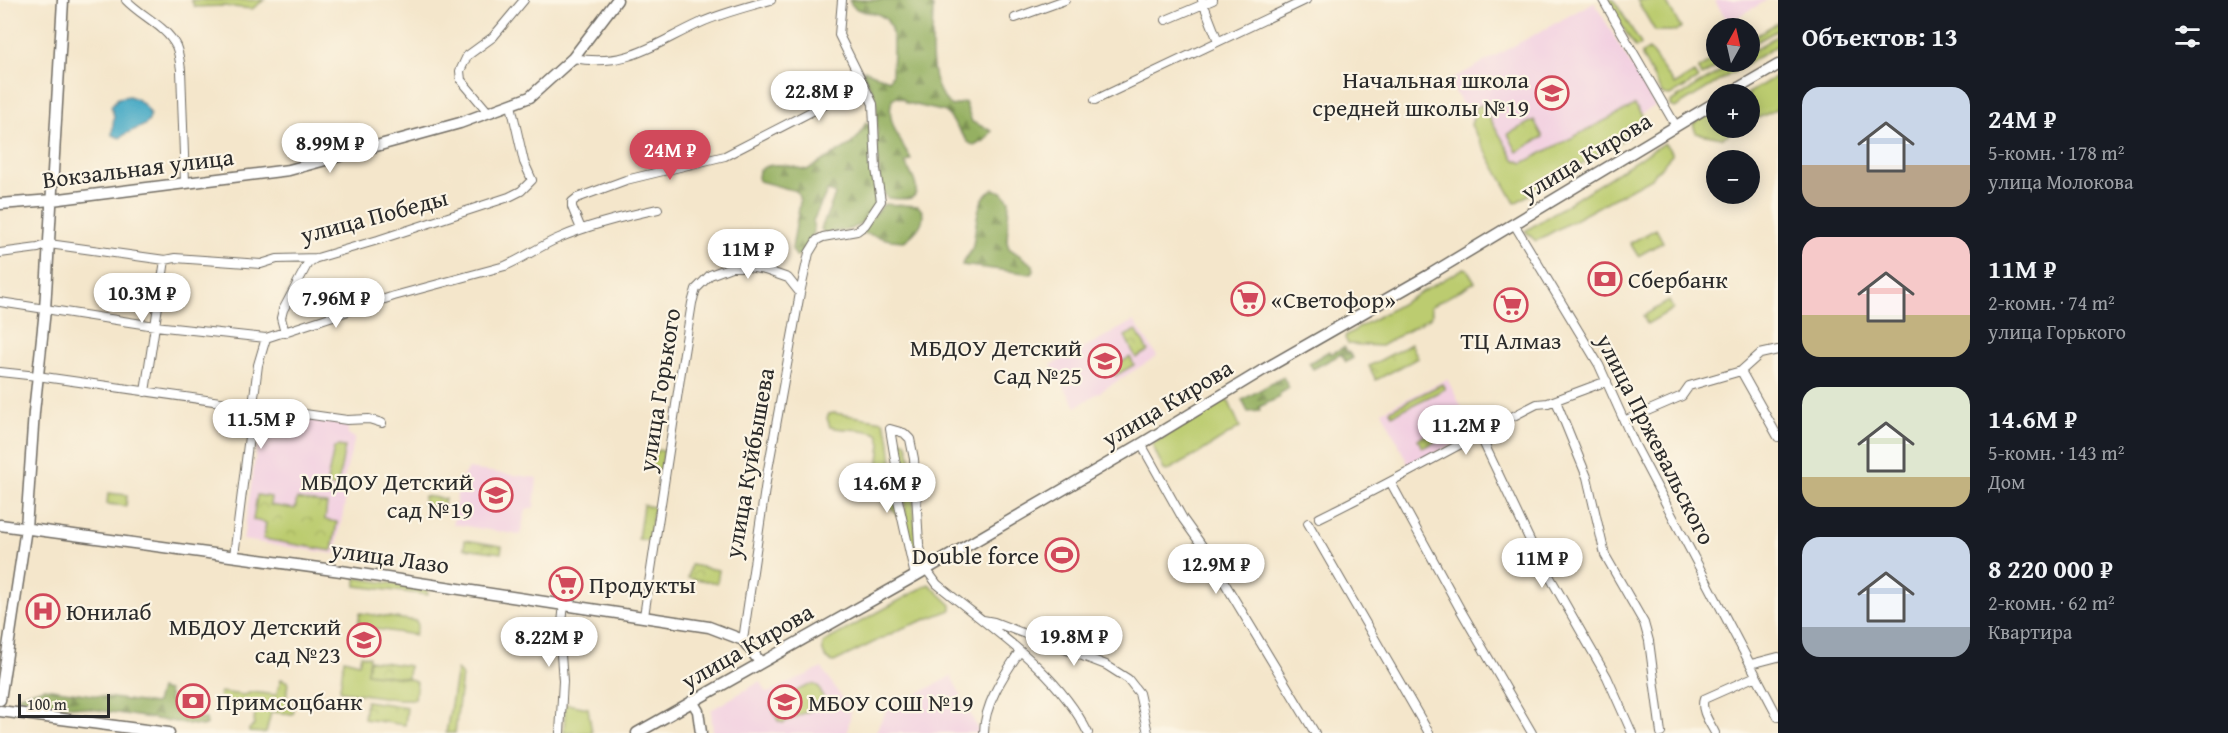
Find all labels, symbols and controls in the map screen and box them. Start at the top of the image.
text: Объектов: 13 [1802,17,1958,56]
north arrow [1706,18,1760,72]
map controls [1706,18,1760,204]
icon: filters [2171,20,2204,53]
place label: Начальная школа средней школы №19 [1312,62,1530,125]
pin: 22.8M ₽ [764,71,874,122]
school or university icon: Начальная школа средней школы №19 [1534,75,1570,111]
text: 22.8M ₽ [785,76,853,105]
button: + [1706,84,1760,138]
text: 24M ₽ [1988,99,2057,138]
street label: улица Кирова [1513,103,1659,209]
icon: home [1850,111,1922,183]
pin: 8.99M ₽ [275,123,385,174]
text: 8.99M ₽ [296,128,364,157]
pin: 24M ₽ [628,130,712,181]
text: 24M ₽ [644,135,696,164]
text: 5-комн. · 178 m² [1988,138,2124,167]
street label: Вокзальная улица [40,139,236,197]
button: − [1706,150,1760,204]
text: улица Молокова [1988,167,2133,196]
street label: улица Победы [295,179,452,253]
pin: 11M ₽ [706,229,790,280]
text: 11M ₽ [722,234,774,263]
text: 11M ₽ [1988,249,2057,288]
bank icon: Сбербанк [1587,261,1623,297]
icon: home [1850,261,1922,333]
place label: Сбербанк [1628,262,1728,297]
pin: 10.3M ₽ [87,273,197,324]
text: 10.3M ₽ [108,278,176,307]
pin: 7.96M ₽ [281,278,391,329]
supermarket icon: «Светофор» [1230,281,1266,317]
place label: «Светофор» [1271,282,1396,317]
text: 7.96M ₽ [302,283,370,312]
supermarket icon: ТЦ Алмаз [1493,287,1529,323]
text: 2-комн. · 74 m² [1988,288,2115,317]
street label: улица Горького [629,306,689,475]
text: улица Горького [1988,317,2126,346]
place label: ТЦ Алмаз [1461,323,1561,358]
street label: улица Пржевальского [1587,326,1724,551]
place label: МБДОУ Детский Сад №25 [910,330,1082,393]
school or university icon: МБДОУ Детский Сад №25 [1087,343,1123,379]
street label: улица Кирова [1094,350,1240,456]
street label: улица Куйбышева [715,364,783,562]
pin: 11.5M ₽ [206,399,316,450]
text: 14.6M ₽ [1988,399,2077,438]
text: 11.5M ₽ [227,404,295,433]
pin: 11.2M ₽ [1411,405,1521,456]
text: 11.2M ₽ [1432,410,1500,439]
icon: home [1850,411,1922,483]
text: 5-комн. · 143 m² [1988,438,2124,467]
pin: 14.6M ₽ [832,463,942,514]
place label: МБДОУ Детский сад №19 [301,464,473,527]
text: Дом [1988,467,2025,496]
text: 14.6M ₽ [853,468,921,497]
school or university icon: МБДОУ Детский сад №19 [478,477,514,513]
street label: улица Лазо [327,531,452,583]
sports icon: Double force [1044,537,1080,573]
place label: Double force [912,538,1039,573]
pin: 11M ₽ [1500,538,1584,589]
text: 11M ₽ [1516,543,1568,572]
pin: 12.9M ₽ [1161,544,1271,595]
text: 12.9M ₽ [1182,549,1250,578]
text: 8 220 000 ₽ [1988,549,2113,588]
icon: home [1850,561,1922,633]
supermarket icon: Продукты [548,566,584,602]
place label: Продукты [589,567,696,602]
text: 2-комн. · 62 m² [1988,588,2115,617]
hospital icon: Юнилаб [25,593,61,629]
place label: Юнилаб [66,594,152,629]
street label: улица Кирова [674,594,820,699]
place label: МБДОУ Детский сад №23 [169,609,341,672]
pin: 19.8M ₽ [1019,616,1129,667]
pin: 8.22M ₽ [494,617,604,668]
text: Квартира [1988,617,2072,646]
text: 19.8M ₽ [1040,621,1108,650]
school or university icon: МБДОУ Детский сад №23 [346,622,382,658]
text: 8.22M ₽ [515,622,583,651]
bank icon: Примсоцбанк [175,683,211,719]
place label: Примсоцбанк [216,684,363,719]
school or university icon: МБОУ СОШ №19 [767,684,803,720]
place label: МБОУ СОШ №19 [808,685,974,720]
scale bar [18,691,110,718]
text: 100 m [27,692,67,716]

